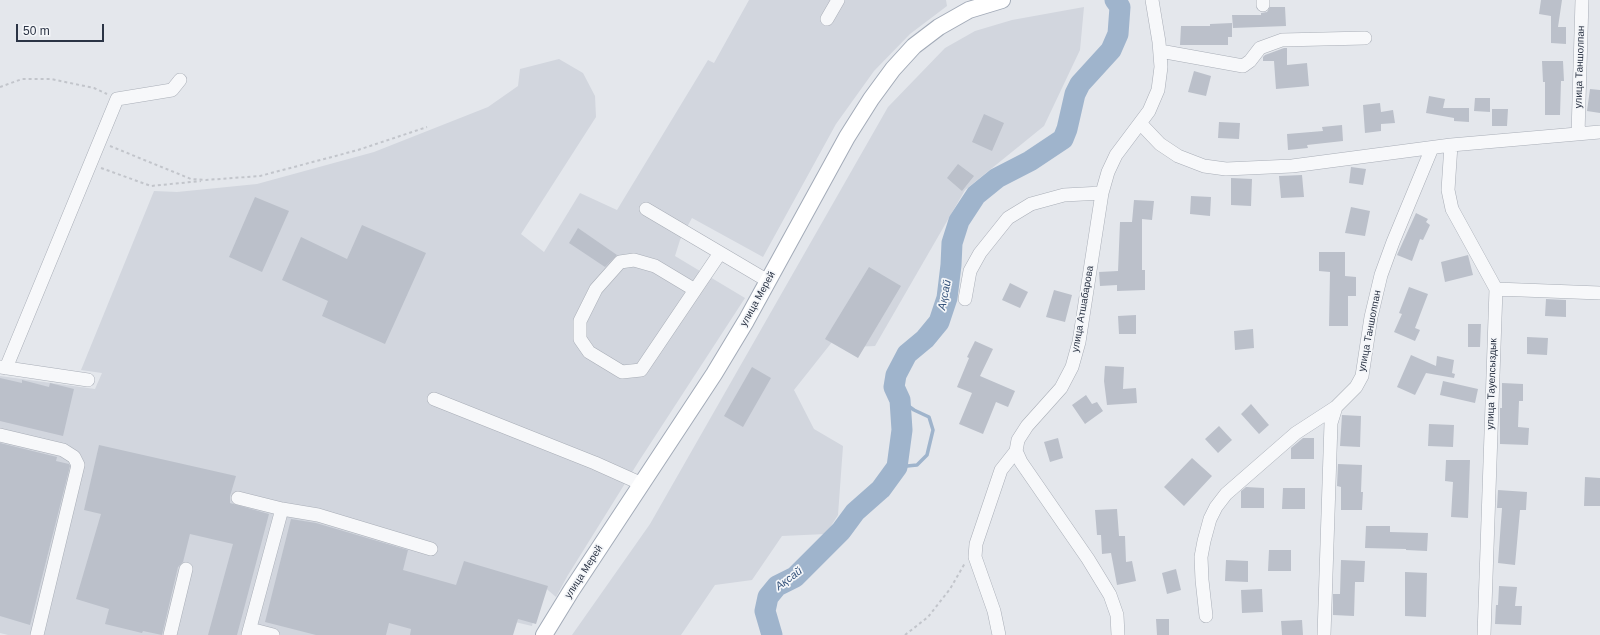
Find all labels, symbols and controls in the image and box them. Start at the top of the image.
scale bar [18,16,106,42]
text: 50 m [23,24,50,38]
street label: улица Таншолпан [1573,25,1587,109]
street label: улица Атшабарова [1069,265,1097,353]
street label: улица Мерей [738,269,778,329]
water label: Ақсай [936,279,954,311]
street label: улица Таншолпан [1356,289,1384,373]
street label: улица Тауелсыздык [1484,338,1500,430]
street label: улица Мерей [562,543,606,601]
water label: Ақсай [773,565,805,593]

